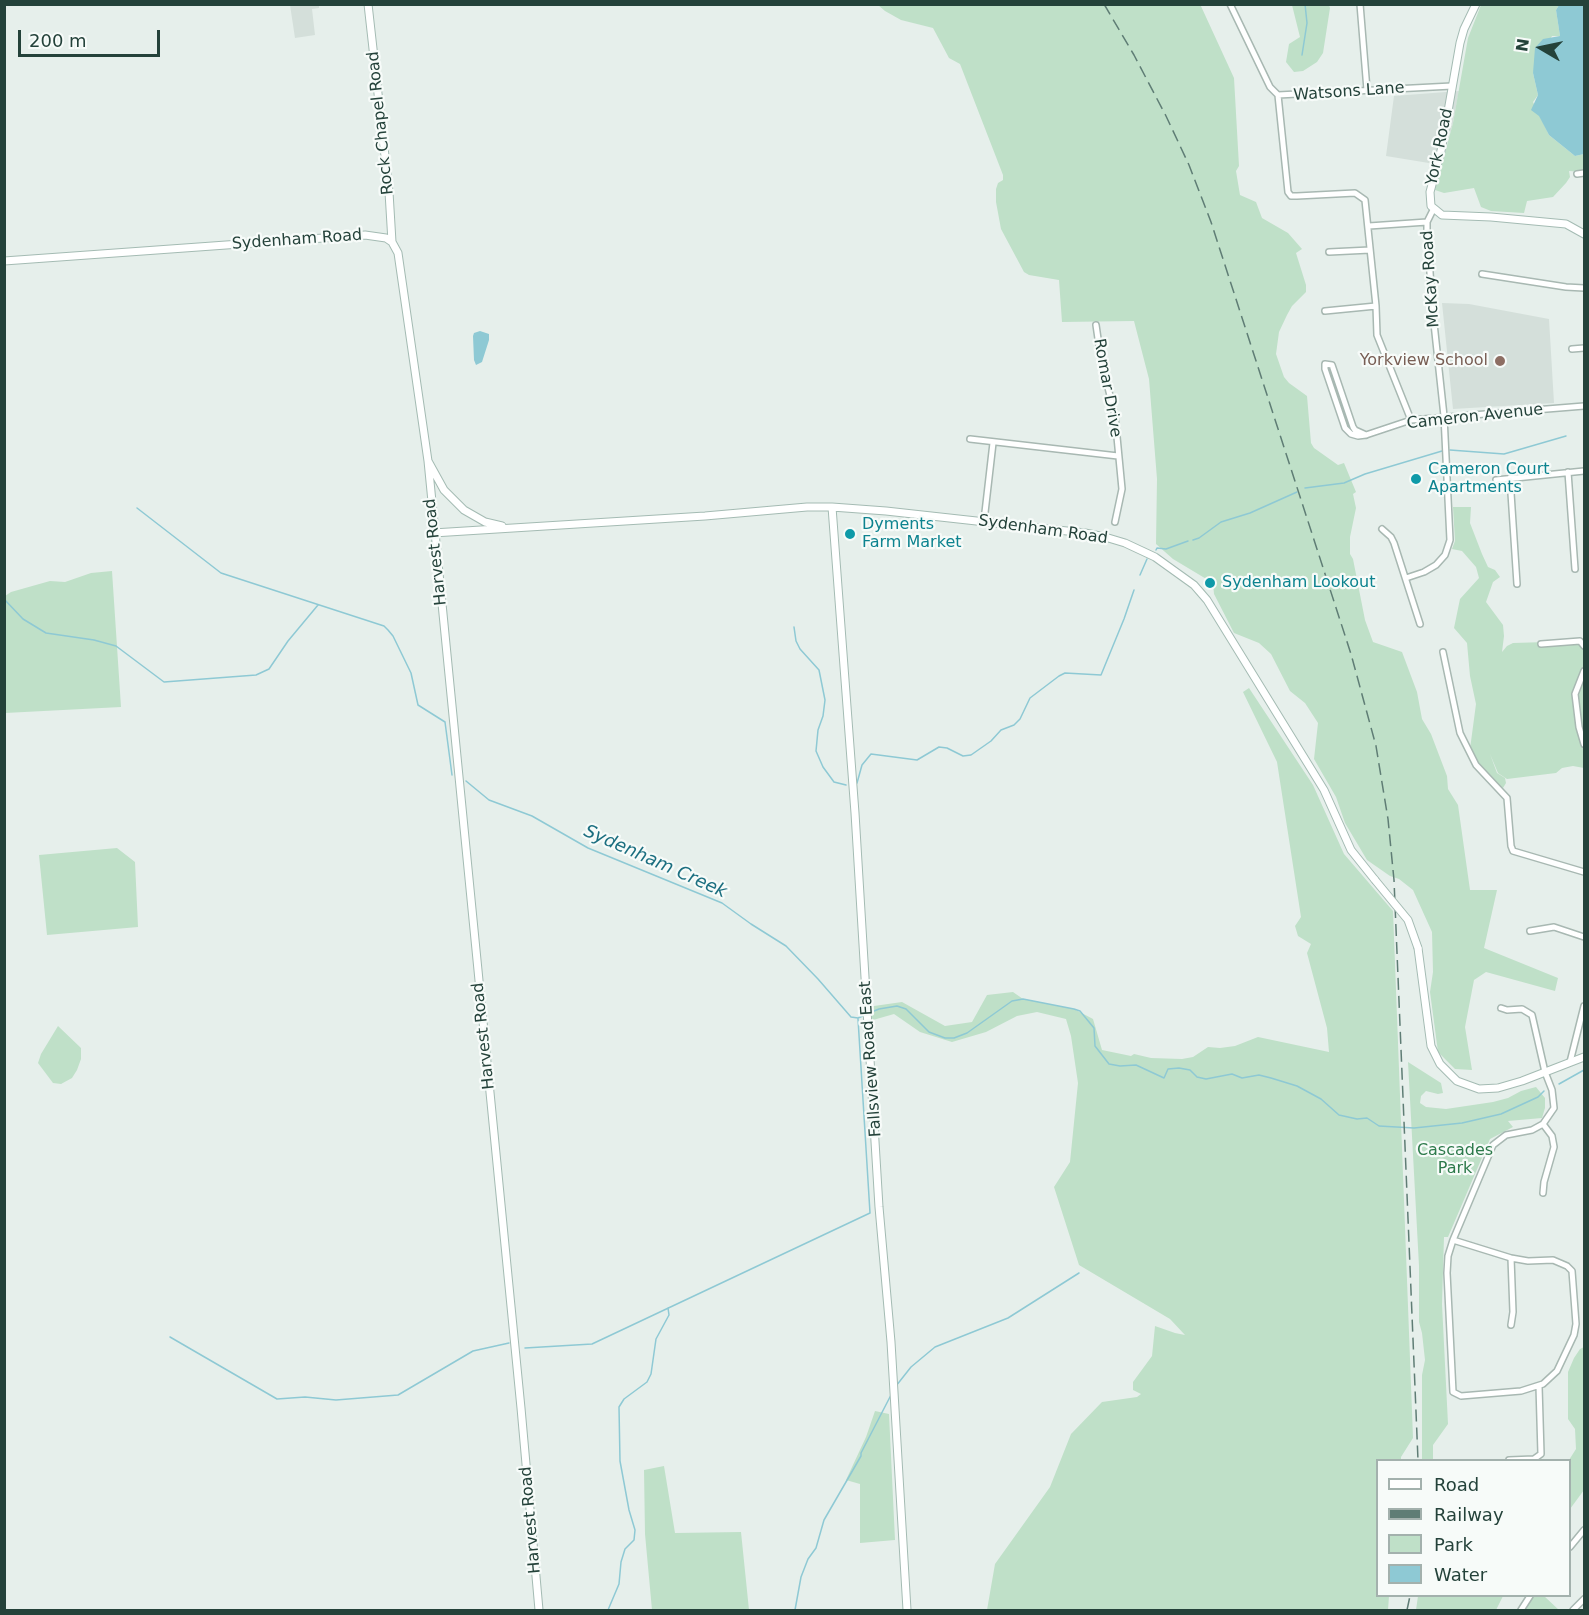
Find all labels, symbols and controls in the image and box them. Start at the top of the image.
scale bar [21,18,164,56]
north arrow [1511,18,1571,78]
text: 200 m [29,30,87,51]
text: N [1512,37,1533,53]
street label: Rock Chapel Road [364,50,398,196]
street label: Watsons Lane [1293,79,1405,105]
street label: York Road [1422,107,1458,187]
street label: Sydenham Road [231,226,363,254]
street label: McKay Road [1418,230,1444,328]
street label: Romar Drive [1089,337,1125,439]
place label: Yorkview School [1360,351,1488,371]
marker: Yorkview School [1493,354,1507,368]
street label: Cameron Avenue [1406,400,1544,434]
place label: Cameron Court Apartments [1428,460,1550,498]
marker: Cameron Court Apartments [1409,472,1423,486]
street label: Harvest Road [421,498,451,606]
street label: Sydenham Road [977,511,1109,549]
place label: Dyments Farm Market [862,515,962,553]
marker: Dyments Farm Market [843,527,857,541]
place label: Sydenham Lookout [1222,573,1375,593]
marker: Sydenham Lookout [1203,576,1217,590]
water label: Sydenham Creek [580,821,730,903]
street label: Fallsview Road East [856,980,886,1138]
street label: Harvest Road [469,982,499,1090]
park label: Cascades Park [1417,1141,1493,1179]
legend [1376,1459,1571,1597]
street label: Harvest Road [517,1466,545,1574]
text: Road [1434,1474,1479,1495]
text: Railway [1434,1504,1504,1525]
text: Park [1434,1534,1473,1555]
text: Water [1434,1564,1487,1585]

